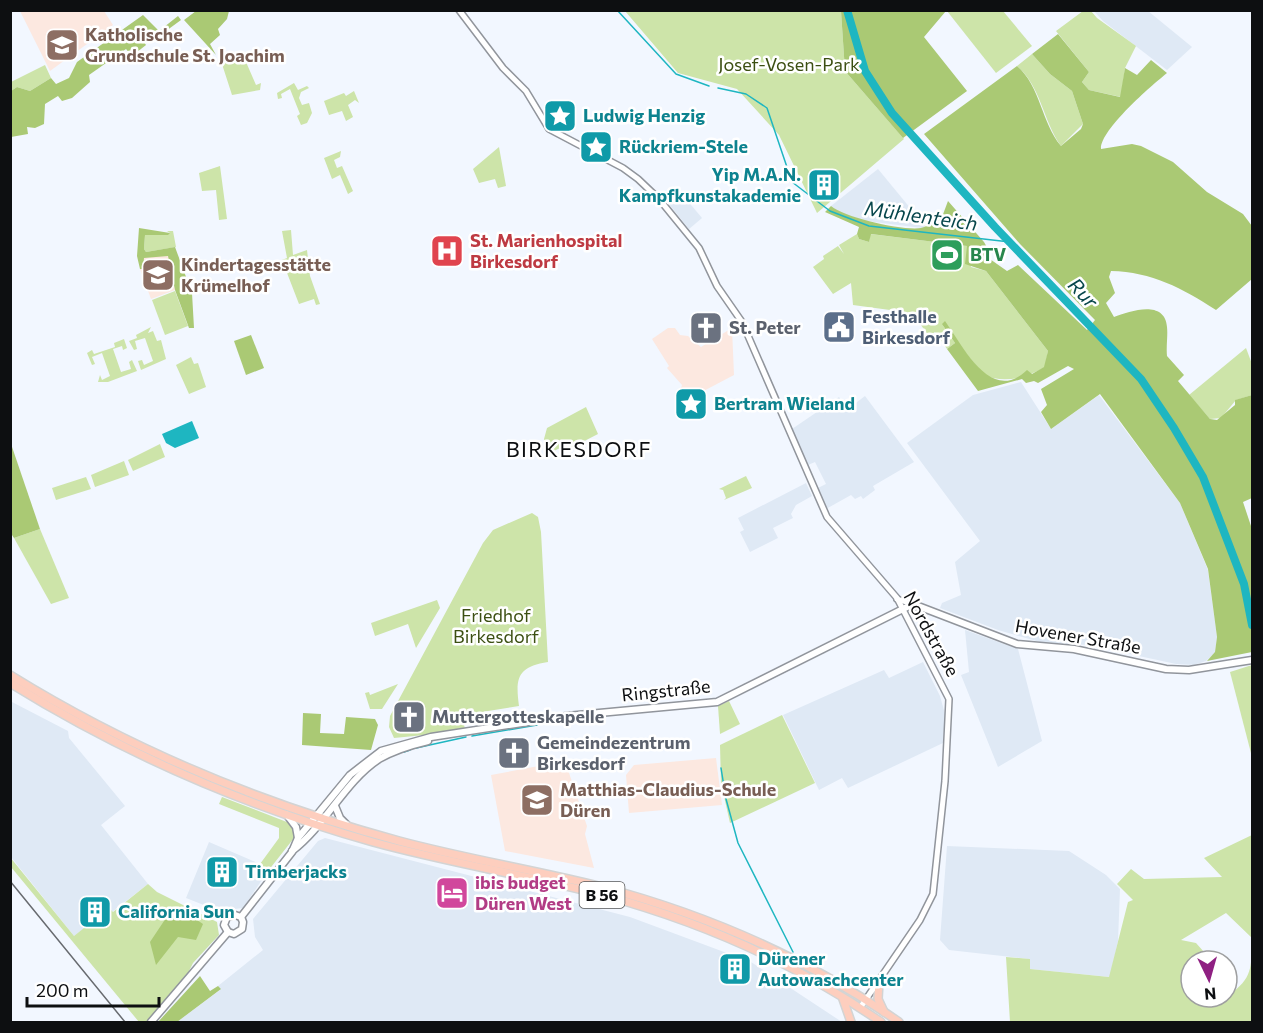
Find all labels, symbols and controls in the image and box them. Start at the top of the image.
place label: Katholische Grundschule St. Joachim [85,23,285,66]
school or university icon: Katholische Grundschule St. Joachim [44,27,80,63]
park label: Josef-Vosen-Park [718,53,860,75]
place icon: Ludwig Henzig [542,98,578,134]
place label: Ludwig Henzig [583,104,705,126]
place icon: Rückriem-Stele [578,129,614,165]
place label: Rückriem-Stele [619,135,748,157]
place label: Yip M.A.N. Kampfkunstakademie [619,163,801,206]
building icon: Yip M.A.N. Kampfkunstakademie [806,167,842,203]
water label: Mühlenteich [863,195,979,235]
place label: St. Marienhospital Birkesdorf [470,229,622,272]
hospital icon: St. Marienhospital Birkesdorf [429,233,465,269]
sports icon: BTV [929,237,965,273]
place label: BTV [970,243,1006,265]
place label: Kindertagesstätte Krümelhof [181,253,331,296]
school or university icon: Kindertagesstätte Krümelhof [140,257,176,293]
water label: Rur [1064,272,1104,313]
place label: Festhalle Birkesdorf [862,305,951,348]
public building icon: Festhalle Birkesdorf [821,309,857,345]
church icon: St. Peter [688,310,724,346]
place label: St. Peter [729,316,801,338]
place icon: Bertram Wieland [673,386,709,422]
place label: Bertram Wieland [714,392,855,414]
district label: BIRKESDORF [506,436,652,461]
street label: Nordstraße [899,587,964,680]
park label: Friedhof Birkesdorf [453,604,540,647]
street label: Hovener Straße [1014,614,1143,658]
street label: Ringstraße [620,674,711,706]
church icon: Muttergotteskapelle [391,699,427,735]
place label: Muttergotteskapelle [432,705,604,727]
place label: Gemeindezentrum Birkesdorf [537,731,690,774]
church icon: Gemeindezentrum Birkesdorf [496,735,532,771]
place label: Matthias-Claudius-Schule Düren [560,778,776,821]
school or university icon: Matthias-Claudius-Schule Düren [519,782,555,818]
building icon: Timberjacks [204,854,240,890]
place label: Timberjacks [245,860,347,882]
place label: ibis budget Düren West [475,871,572,914]
hotel icon: ibis budget Düren West [434,875,470,911]
road number: B 56 [580,882,624,908]
building icon: California Sun [77,894,113,930]
place label: California Sun [118,900,235,922]
place label: Dürener Autowaschcenter [758,947,904,990]
north arrow [1179,949,1239,1009]
building icon: Dürener Autowaschcenter [717,951,753,987]
scale bar [27,970,159,1008]
text: 200 m [36,979,89,1001]
text: N [1204,984,1217,1004]

